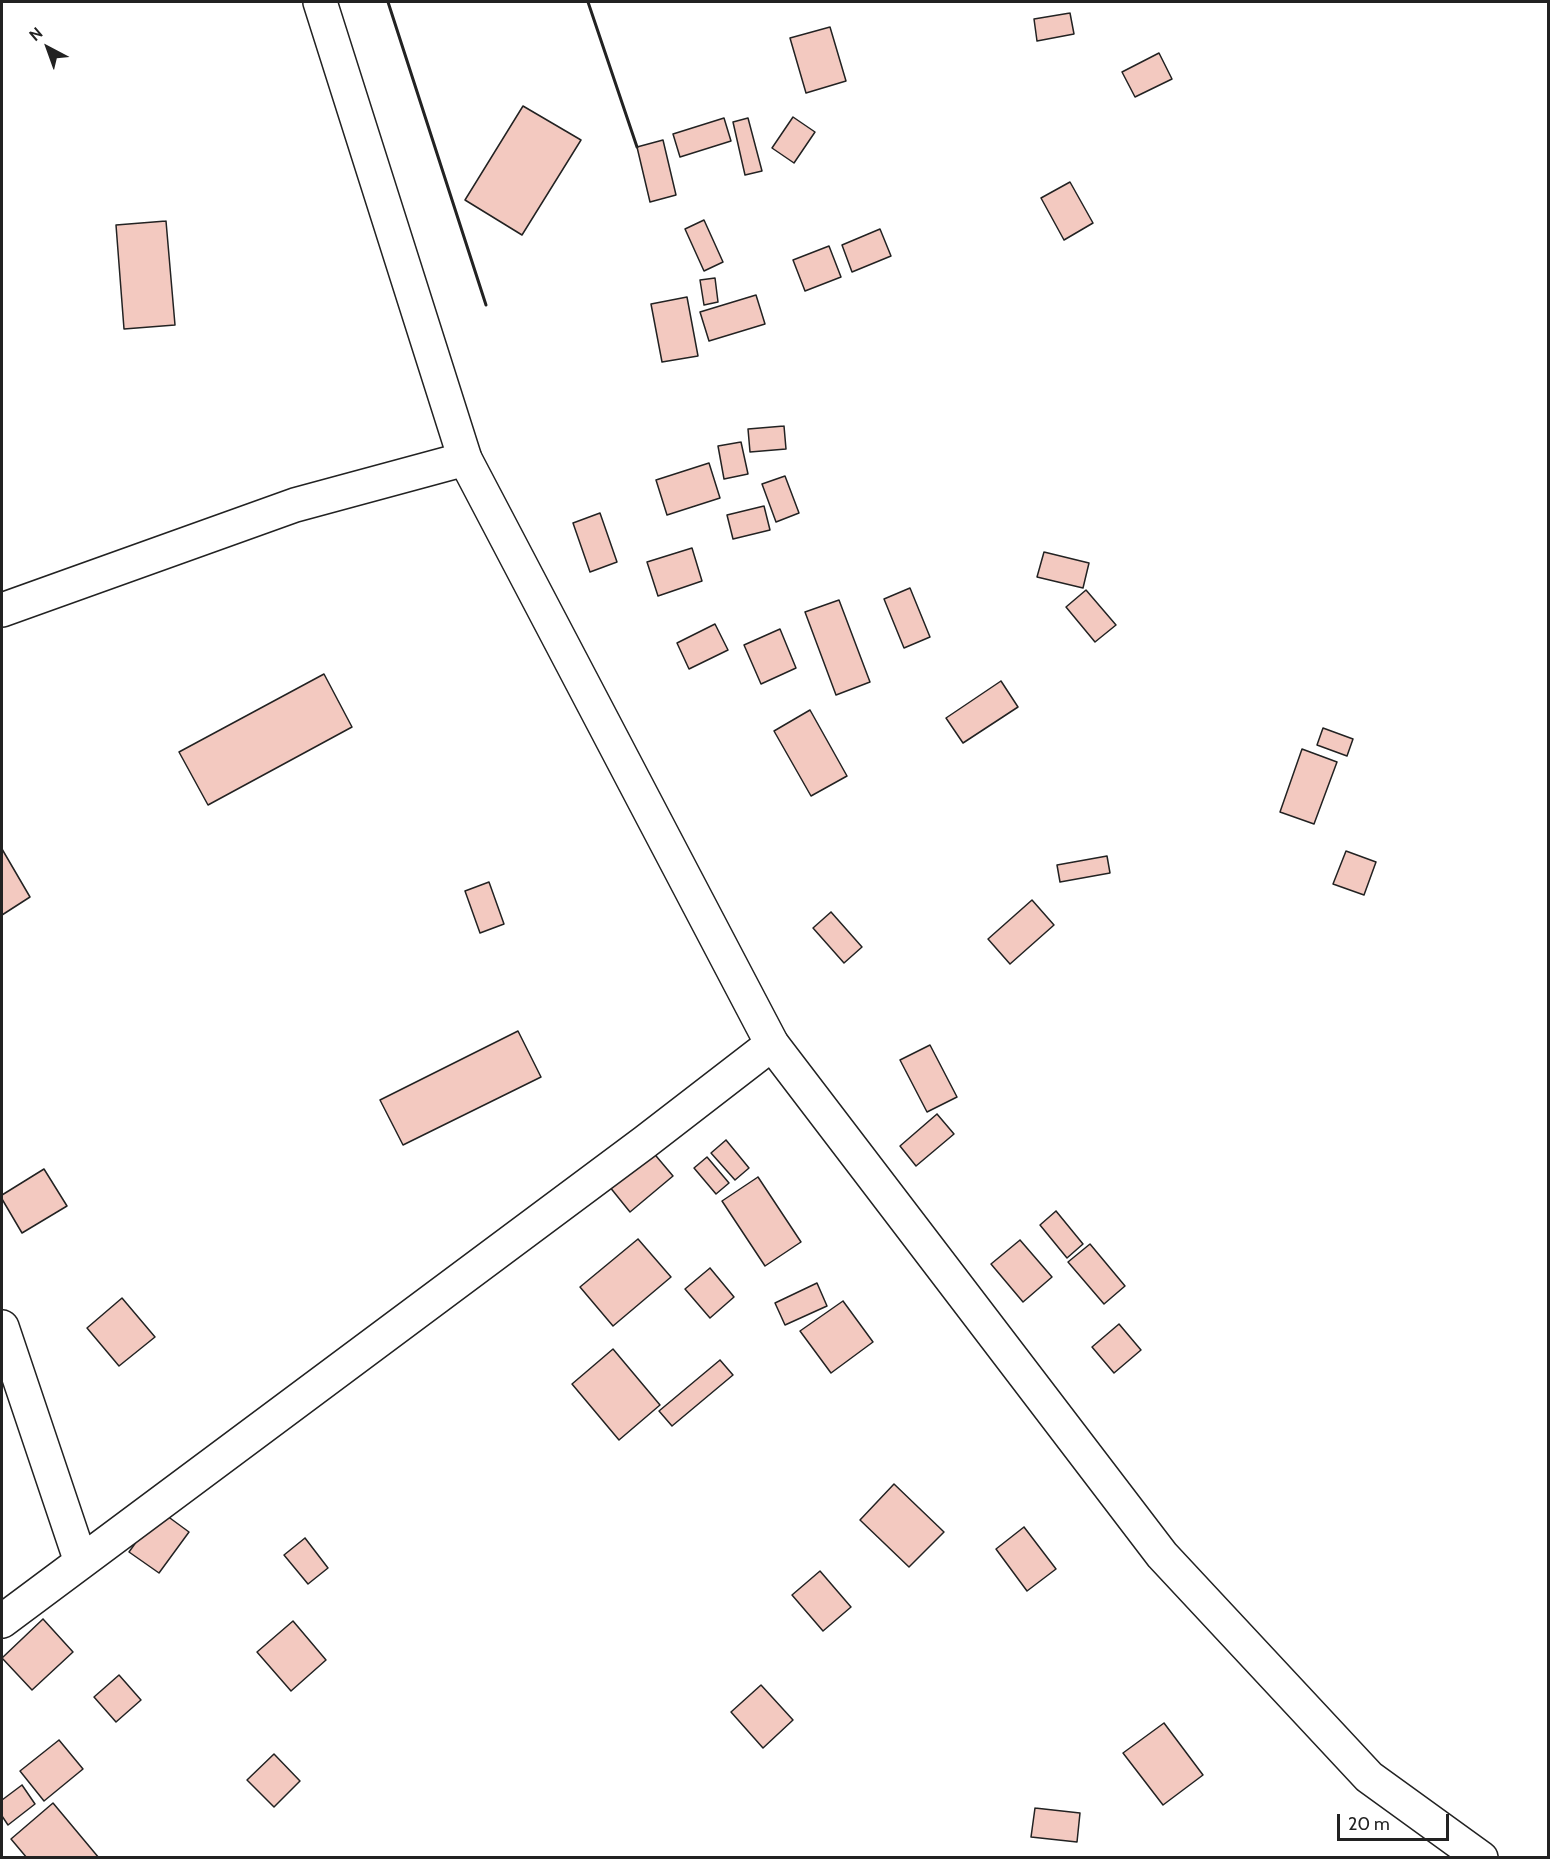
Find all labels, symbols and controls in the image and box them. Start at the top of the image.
north arrow [18,18,78,78]
text: N [25,23,46,45]
scale bar [1340,1802,1452,1840]
text: 20 m [1348,1813,1390,1835]

